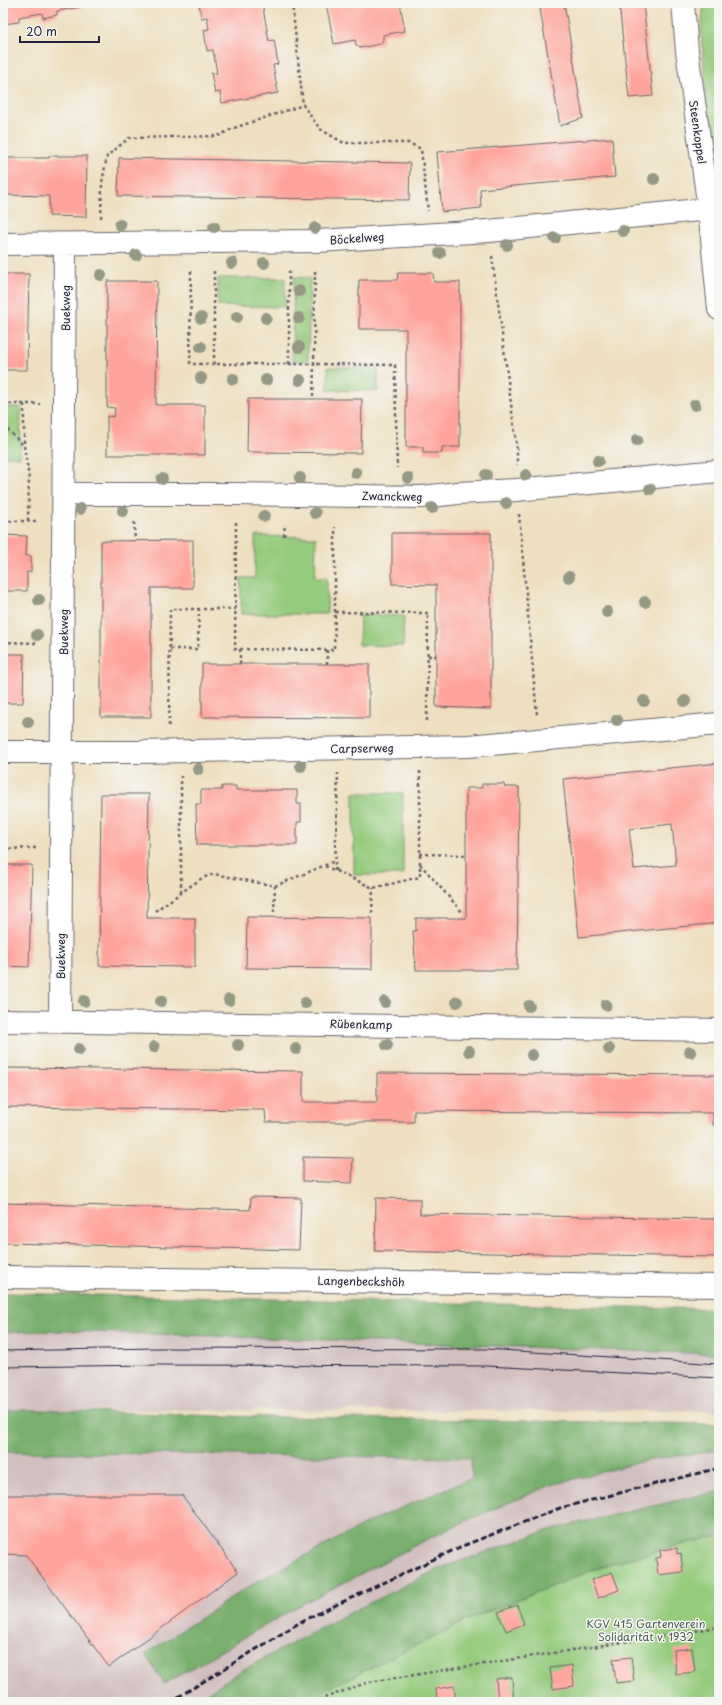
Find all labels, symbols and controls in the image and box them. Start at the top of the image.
scale bar [20,18,99,44]
text: 20 m [26,22,57,40]
street label: Steenkoppel [685,99,711,165]
street label: Böckelweg [329,228,385,248]
street label: Buekweg [57,285,74,331]
street label: Zwanckweg [361,487,423,505]
street label: Buekweg [55,609,72,655]
street label: Carpserweg [330,739,394,757]
street label: Buekweg [52,933,69,979]
street label: Rübenkamp [329,1015,393,1033]
street label: Langenbeckshöh [317,1272,405,1290]
park label: KGV 415 Gartenverein Solidarität v. 1932 [587,1615,705,1645]

